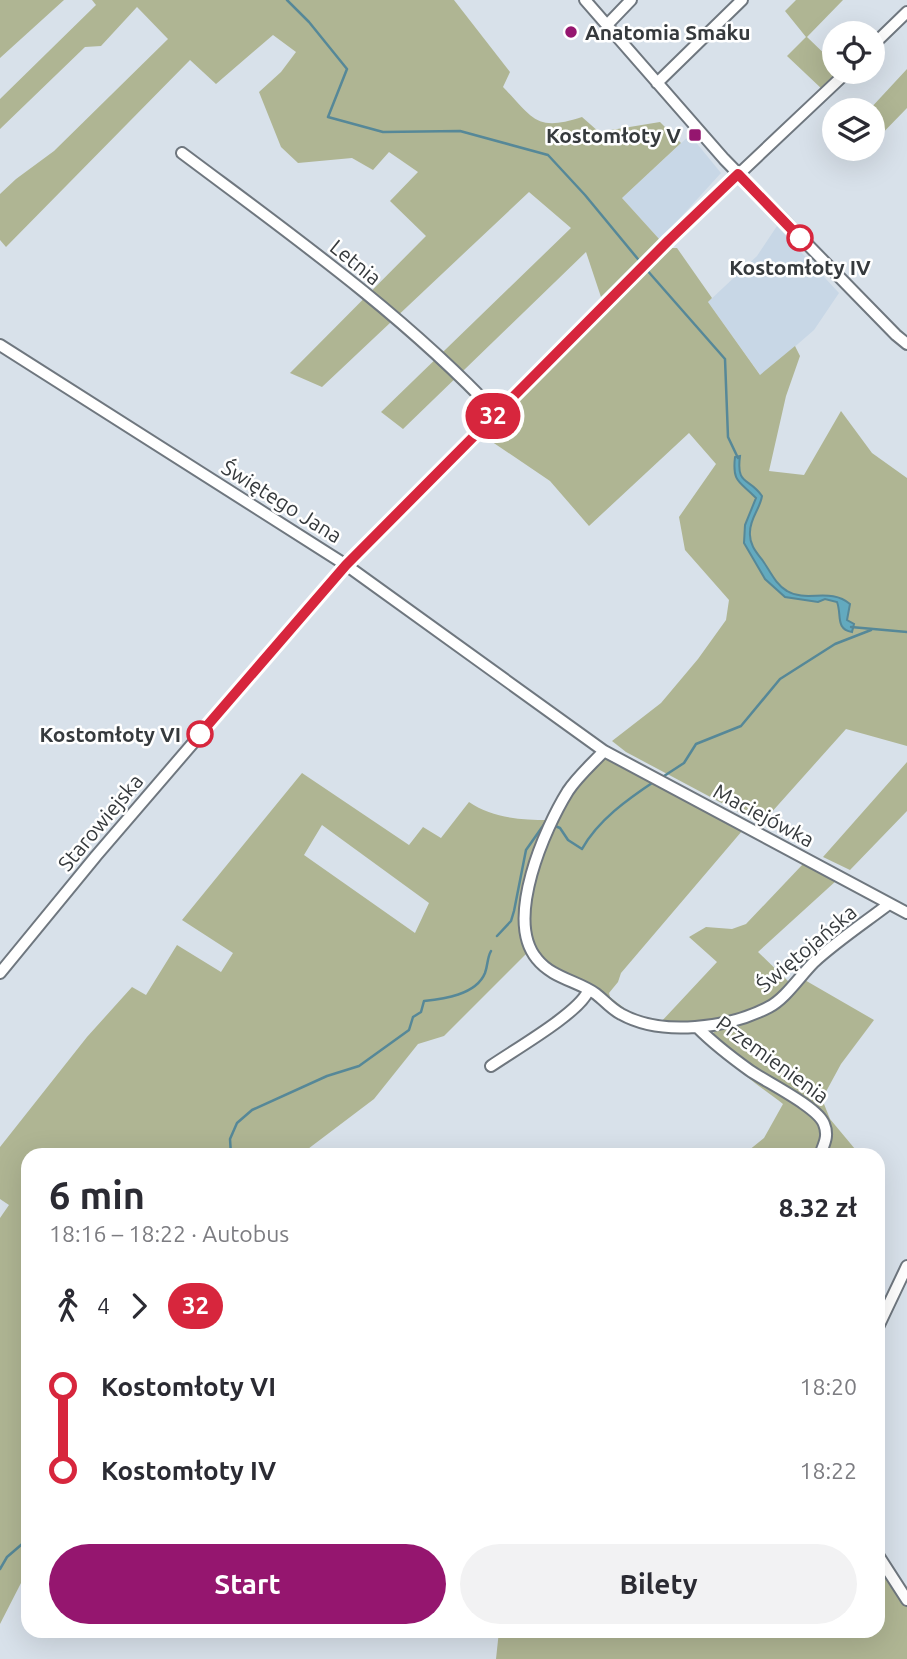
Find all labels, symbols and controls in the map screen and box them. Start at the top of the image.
place label: Anatomia Smaku [585,20,750,44]
map controls [822,21,885,161]
button: locate [822,21,885,84]
marker: Anatomia Smaku [563,24,579,40]
button: layers [822,98,885,161]
place label: Kostomłoty V [546,123,681,147]
marker: Kostomłoty V [687,127,703,143]
marker: Kostomłoty IV [787,225,813,251]
street label: Letnia [326,234,386,290]
place label: Kostomłoty IV [729,255,871,279]
line badge: 32 [462,393,524,439]
text: 32 [479,402,507,429]
street label: Świętego Jana [218,455,346,547]
marker: Kostomłoty VI [187,721,213,747]
place label: Kostomłoty VI [40,722,181,746]
street label: Starowiejska [53,769,147,875]
street label: Maciejówka [710,778,818,852]
street label: Świętojańska [751,899,861,997]
street label: Przemienienia [712,1010,834,1108]
text: 6 min [49,1174,145,1216]
text: 8.32 zł [779,1193,857,1222]
text: 18:16 – 18:22 · Autobus [49,1221,289,1246]
icon: walk [49,1287,87,1325]
icon: forward [120,1287,158,1325]
text: 32 [182,1292,209,1319]
text: 4 [97,1293,110,1318]
text: Kostomłoty VI [101,1372,276,1401]
text: 18:20 [799,1374,857,1399]
text: Kostomłoty IV [101,1456,276,1485]
text: 18:22 [799,1458,857,1483]
button: Start [49,1544,446,1624]
button: Bilety [460,1544,857,1624]

